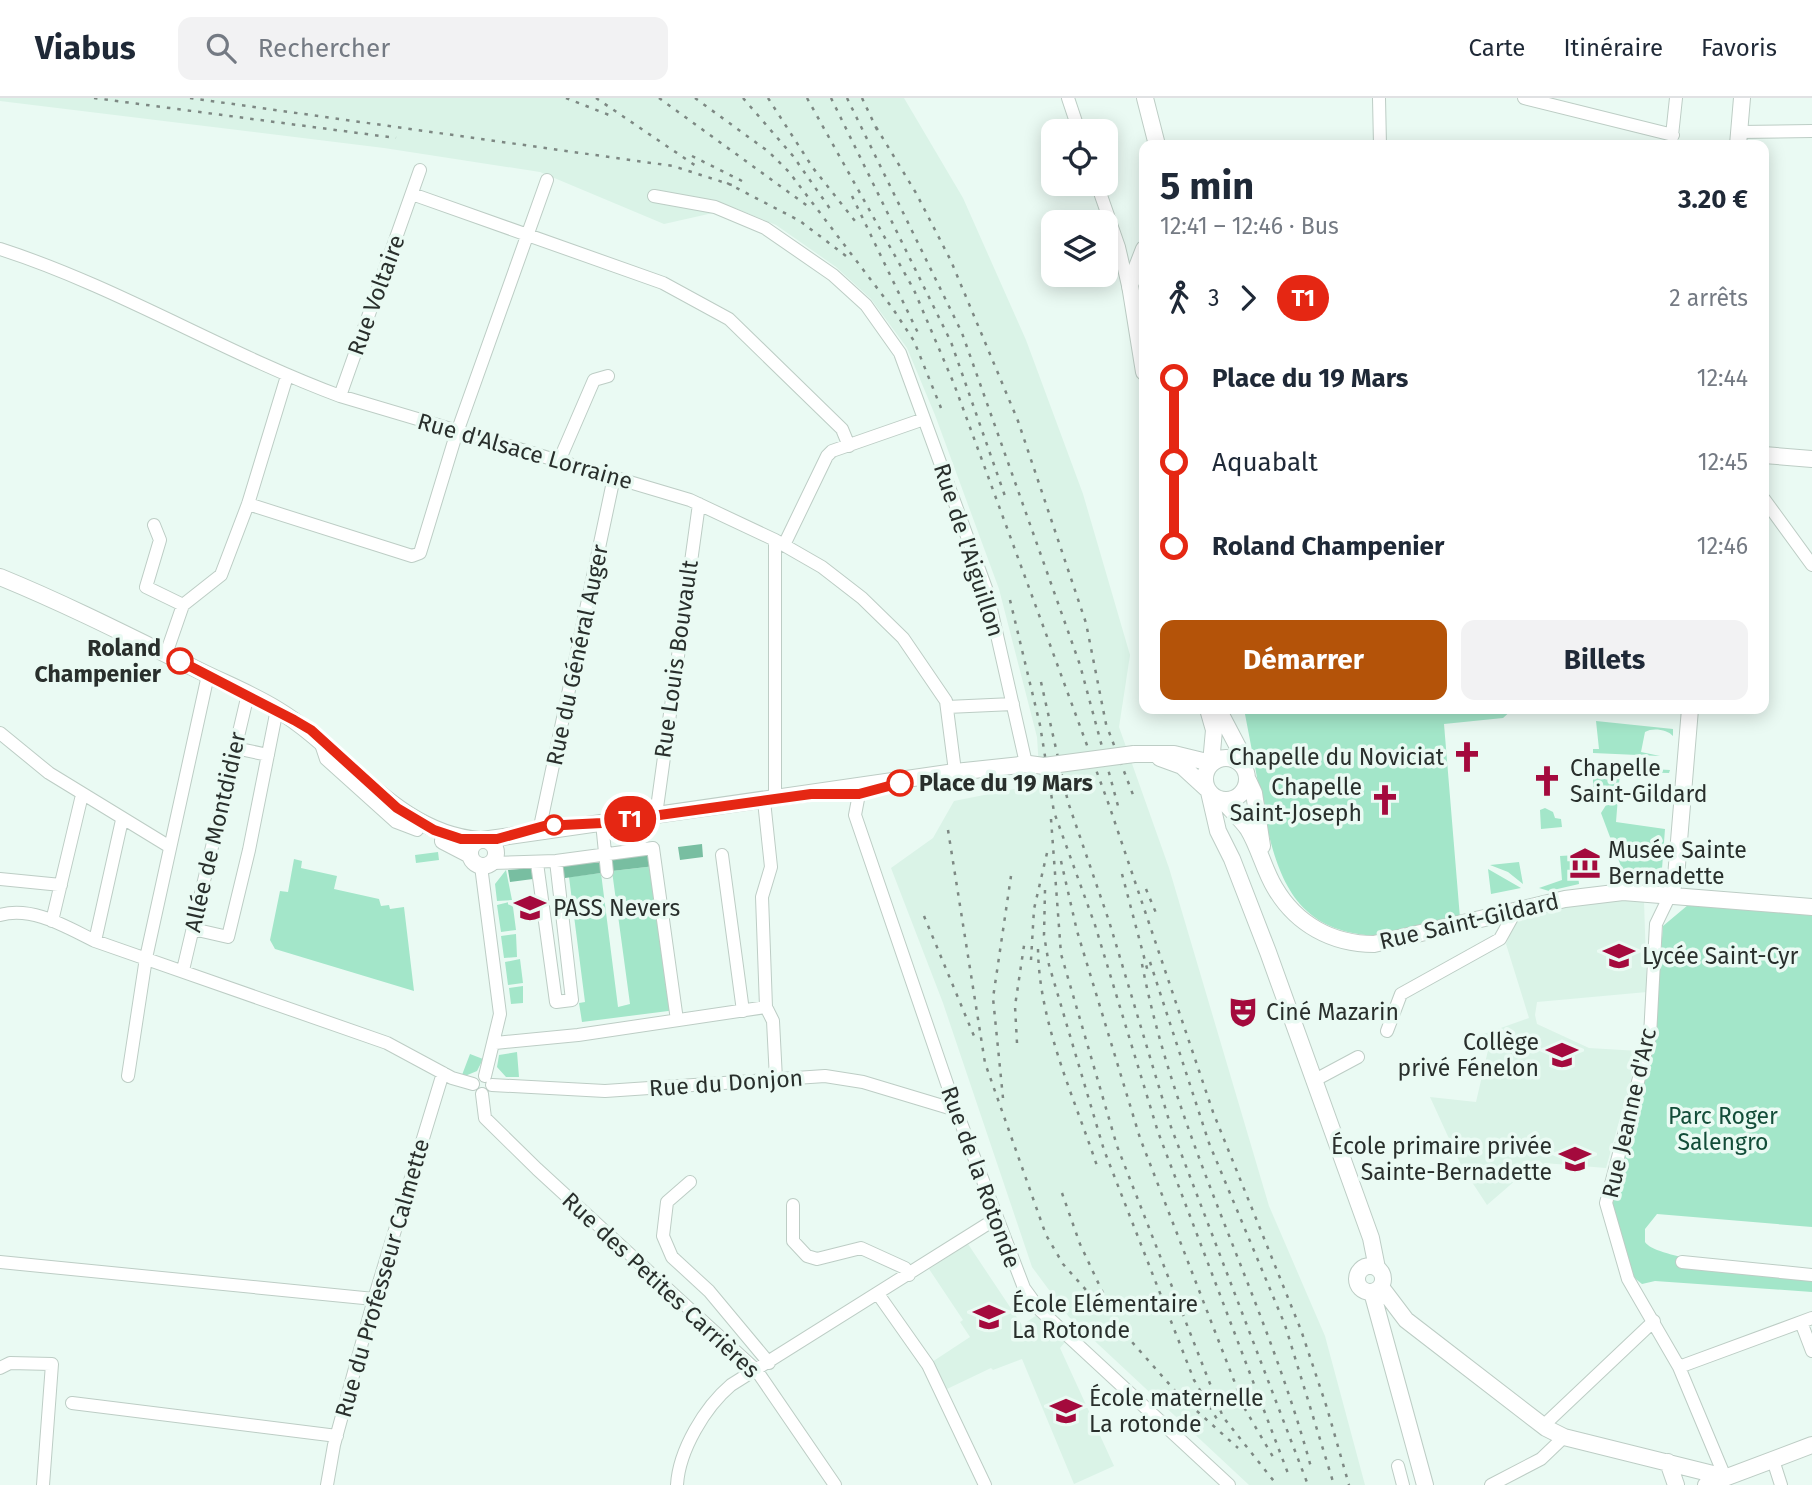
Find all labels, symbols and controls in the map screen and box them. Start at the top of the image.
search box [178,17,668,80]
text: Viabus [35,28,136,68]
icon: search [202,29,240,67]
text: Rechercher [258,33,390,64]
text: Carte [1469,34,1525,62]
text: Itinéraire [1563,34,1663,62]
text: Favoris [1701,34,1777,62]
map controls [1041,119,1118,287]
button: locate [1041,119,1118,196]
text: 5 min [1160,163,1254,209]
text: 3.20 € [1678,184,1748,215]
button: layers [1041,210,1118,287]
text: 12:41 – 12:46 · Bus [1160,212,1339,240]
street label: Rue Voltaire [341,231,411,359]
icon: walk [1160,279,1198,317]
icon: forward [1229,279,1267,317]
text: 3 [1208,284,1219,312]
text: T1 [1291,284,1315,312]
text: 2 arrêts [1669,284,1748,312]
text: Place du 19 Mars [1212,363,1408,394]
text: 12:44 [1697,364,1748,392]
street label: Rue d'Alsace Lorraine [414,407,636,495]
text: Aquabalt [1212,447,1318,478]
text: 12:45 [1698,448,1748,476]
street label: Rue de l'Aiguillon [928,460,1010,640]
text: Roland Champenier [1212,531,1444,562]
text: 12:46 [1697,532,1748,560]
street label: Rue du Général Auger [540,542,614,768]
street label: Rue Louis Bouvault [648,558,704,760]
button: Démarrer [1160,620,1447,700]
button: Billets [1461,620,1748,700]
place label: Roland Champenier [35,634,162,688]
marker: Roland Champenier [167,648,193,674]
street label: Allée de Montdidier [178,729,252,935]
church icon: Chapelle du Noviciat [1450,740,1484,774]
place label: Chapelle du Noviciat [1229,743,1445,771]
place label: Chapelle Saint-Gildard [1570,754,1708,808]
church icon: Chapelle Saint-Gildard [1530,764,1564,798]
place label: Place du 19 Mars [919,769,1093,797]
marker: Place du 19 Mars [887,770,913,796]
place label: Chapelle Saint-Joseph [1230,773,1362,827]
church icon: Chapelle Saint-Joseph [1368,783,1402,817]
line badge: T1 [598,796,662,842]
text: T1 [618,805,642,833]
unlabelled marker [544,815,564,835]
place label: Musée Sainte Bernadette [1608,836,1747,890]
museum icon: Musée Sainte Bernadette [1568,846,1602,880]
street label: Rue Saint-Gildard [1376,887,1562,955]
school or university icon: PASS Nevers [513,891,547,925]
place label: PASS Nevers [553,894,680,922]
school or university icon: Lycée Saint-Cyr [1602,939,1636,973]
place label: Lycée Saint-Cyr [1642,942,1798,970]
theatre icon: Ciné Mazarin [1226,995,1260,1029]
place label: Ciné Mazarin [1266,998,1399,1026]
street label: Rue Jeanne d'Arc [1596,1025,1662,1201]
place label: Collège privé Fénelon [1398,1028,1539,1082]
school or university icon: Collège privé Fénelon [1545,1038,1579,1072]
street label: Rue du Donjon [648,1064,804,1102]
street label: Rue de la Rotonde [935,1082,1027,1272]
park label: Parc Roger Salengro [1668,1102,1778,1156]
place label: École primaire privée Sainte-Bernadette [1331,1131,1552,1186]
street label: Rue du Professeur Calmette [329,1135,435,1421]
school or university icon: École primaire privée Sainte-Bernadette [1558,1142,1592,1176]
street label: Rue des Petites Carrières [556,1186,766,1384]
place label: École Elémentaire La Rotonde [1012,1289,1198,1344]
school or university icon: École Elémentaire La Rotonde [972,1300,1006,1334]
place label: École maternelle La rotonde [1089,1383,1264,1438]
school or university icon: École maternelle La rotonde [1049,1394,1083,1428]

